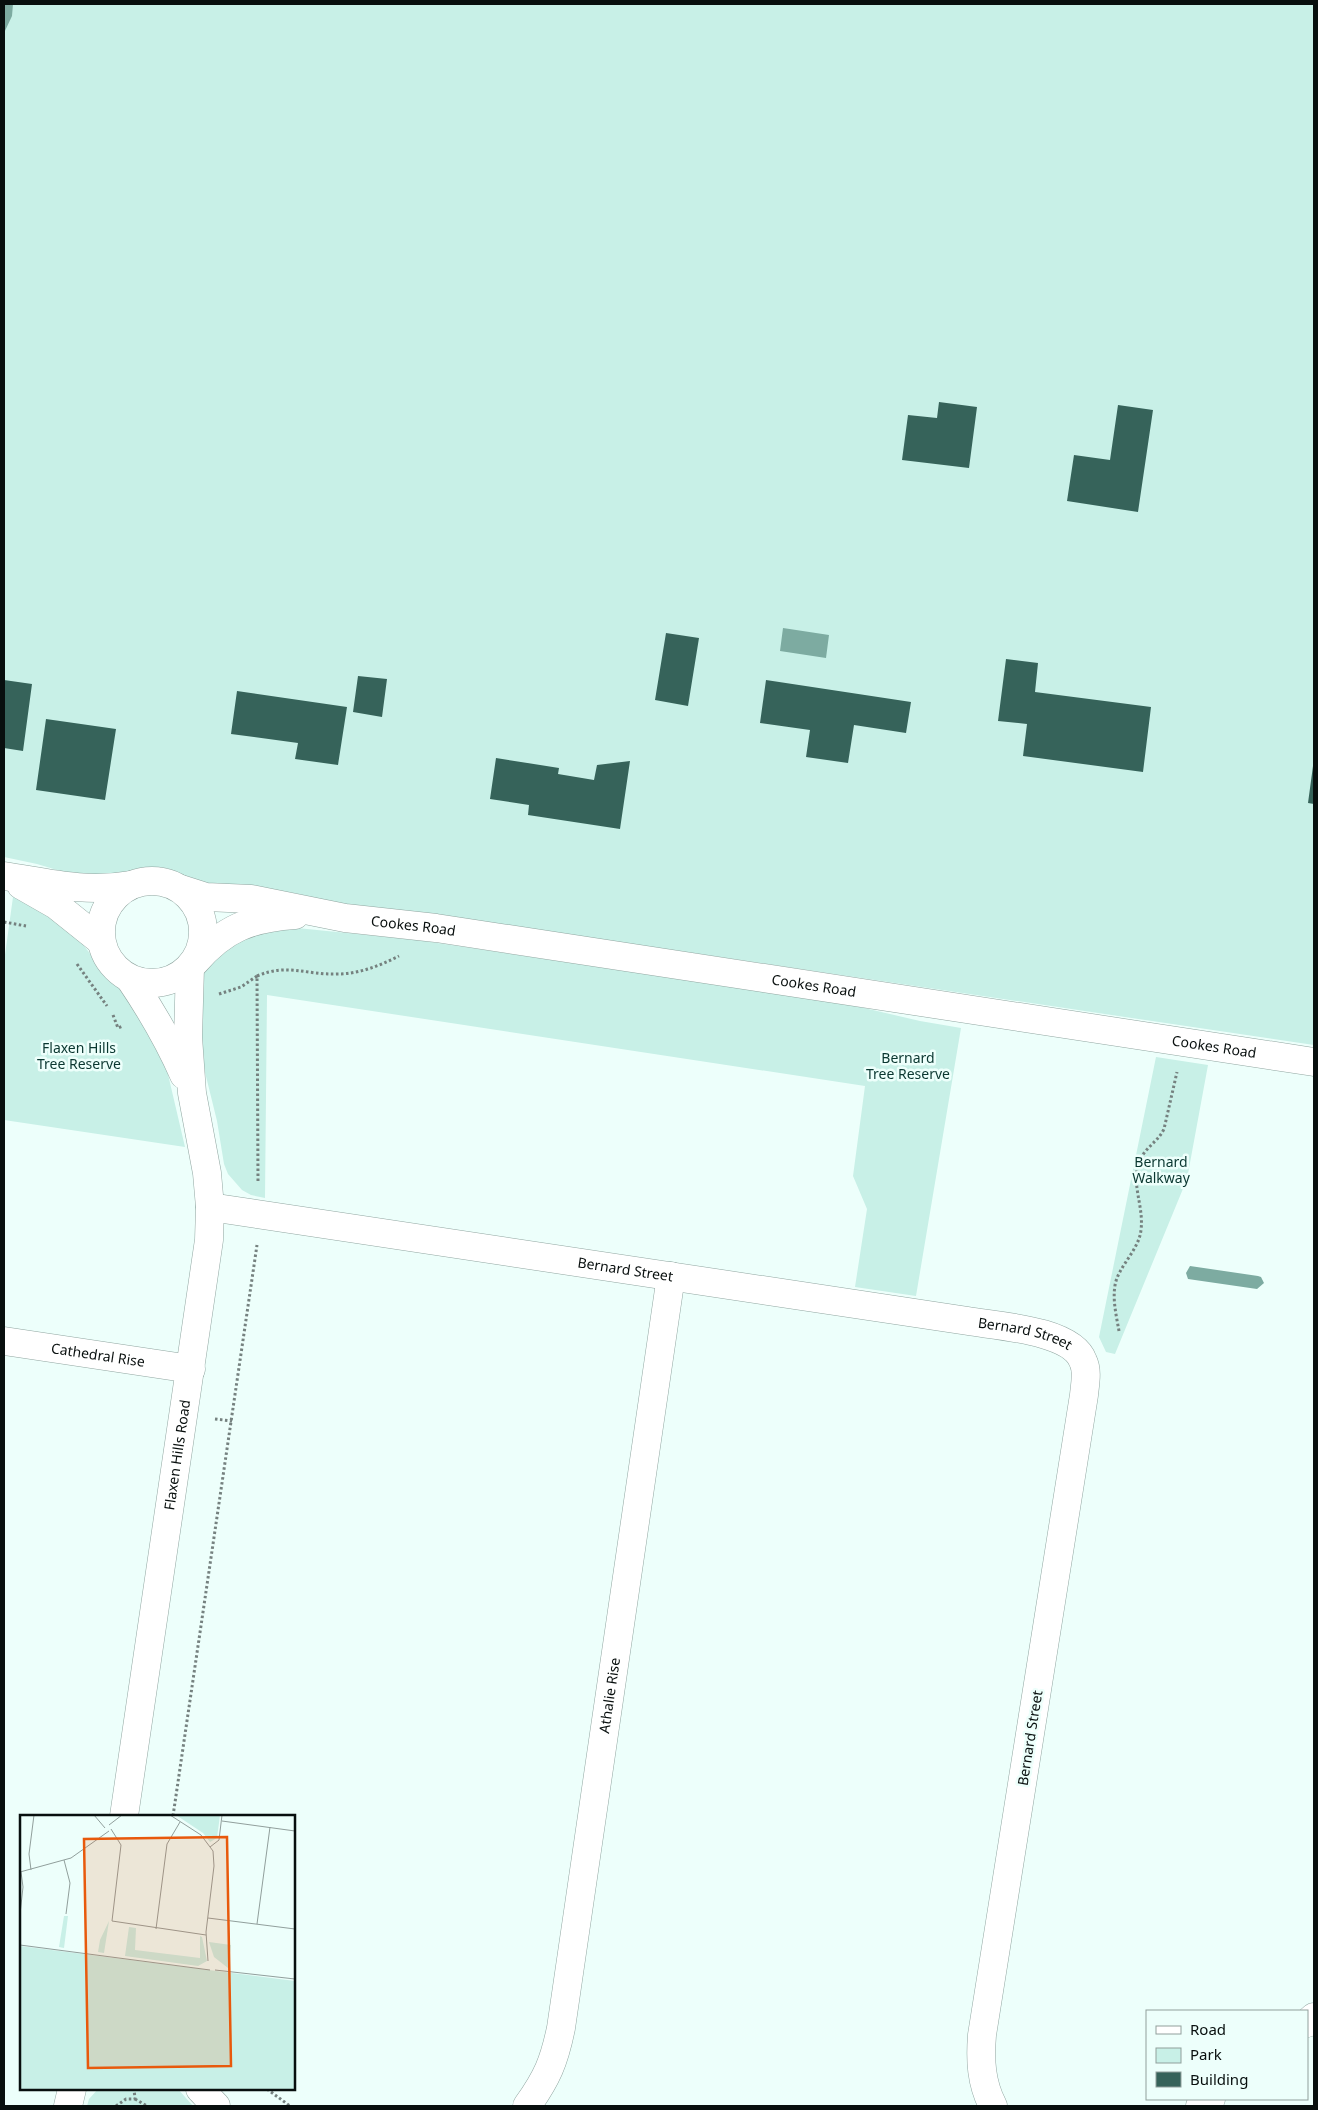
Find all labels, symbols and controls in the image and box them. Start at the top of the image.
street label: Cookes Road [370,911,457,940]
street label: Cookes Road [770,969,858,1001]
street label: Cookes Road [1171,1030,1258,1062]
park label: Flaxen Hills Tree Reserve [37,1038,121,1073]
park label: Bernard Tree Reserve [866,1048,950,1083]
park label: Bernard Walkway [1132,1152,1191,1187]
street label: Bernard Street [576,1252,674,1286]
street label: Bernard Street [977,1313,1076,1354]
street label: Cathedral Rise [50,1338,146,1371]
street label: Flaxen Hills Road [159,1398,194,1511]
street label: Athalie Rise [594,1656,624,1734]
street label: Bernard Street [1013,1689,1046,1787]
inset map [20,1815,295,2090]
legend [1146,2010,1308,2100]
text: Road [1190,2019,1226,2039]
text: Park [1190,2044,1222,2064]
text: Building [1190,2069,1248,2089]

